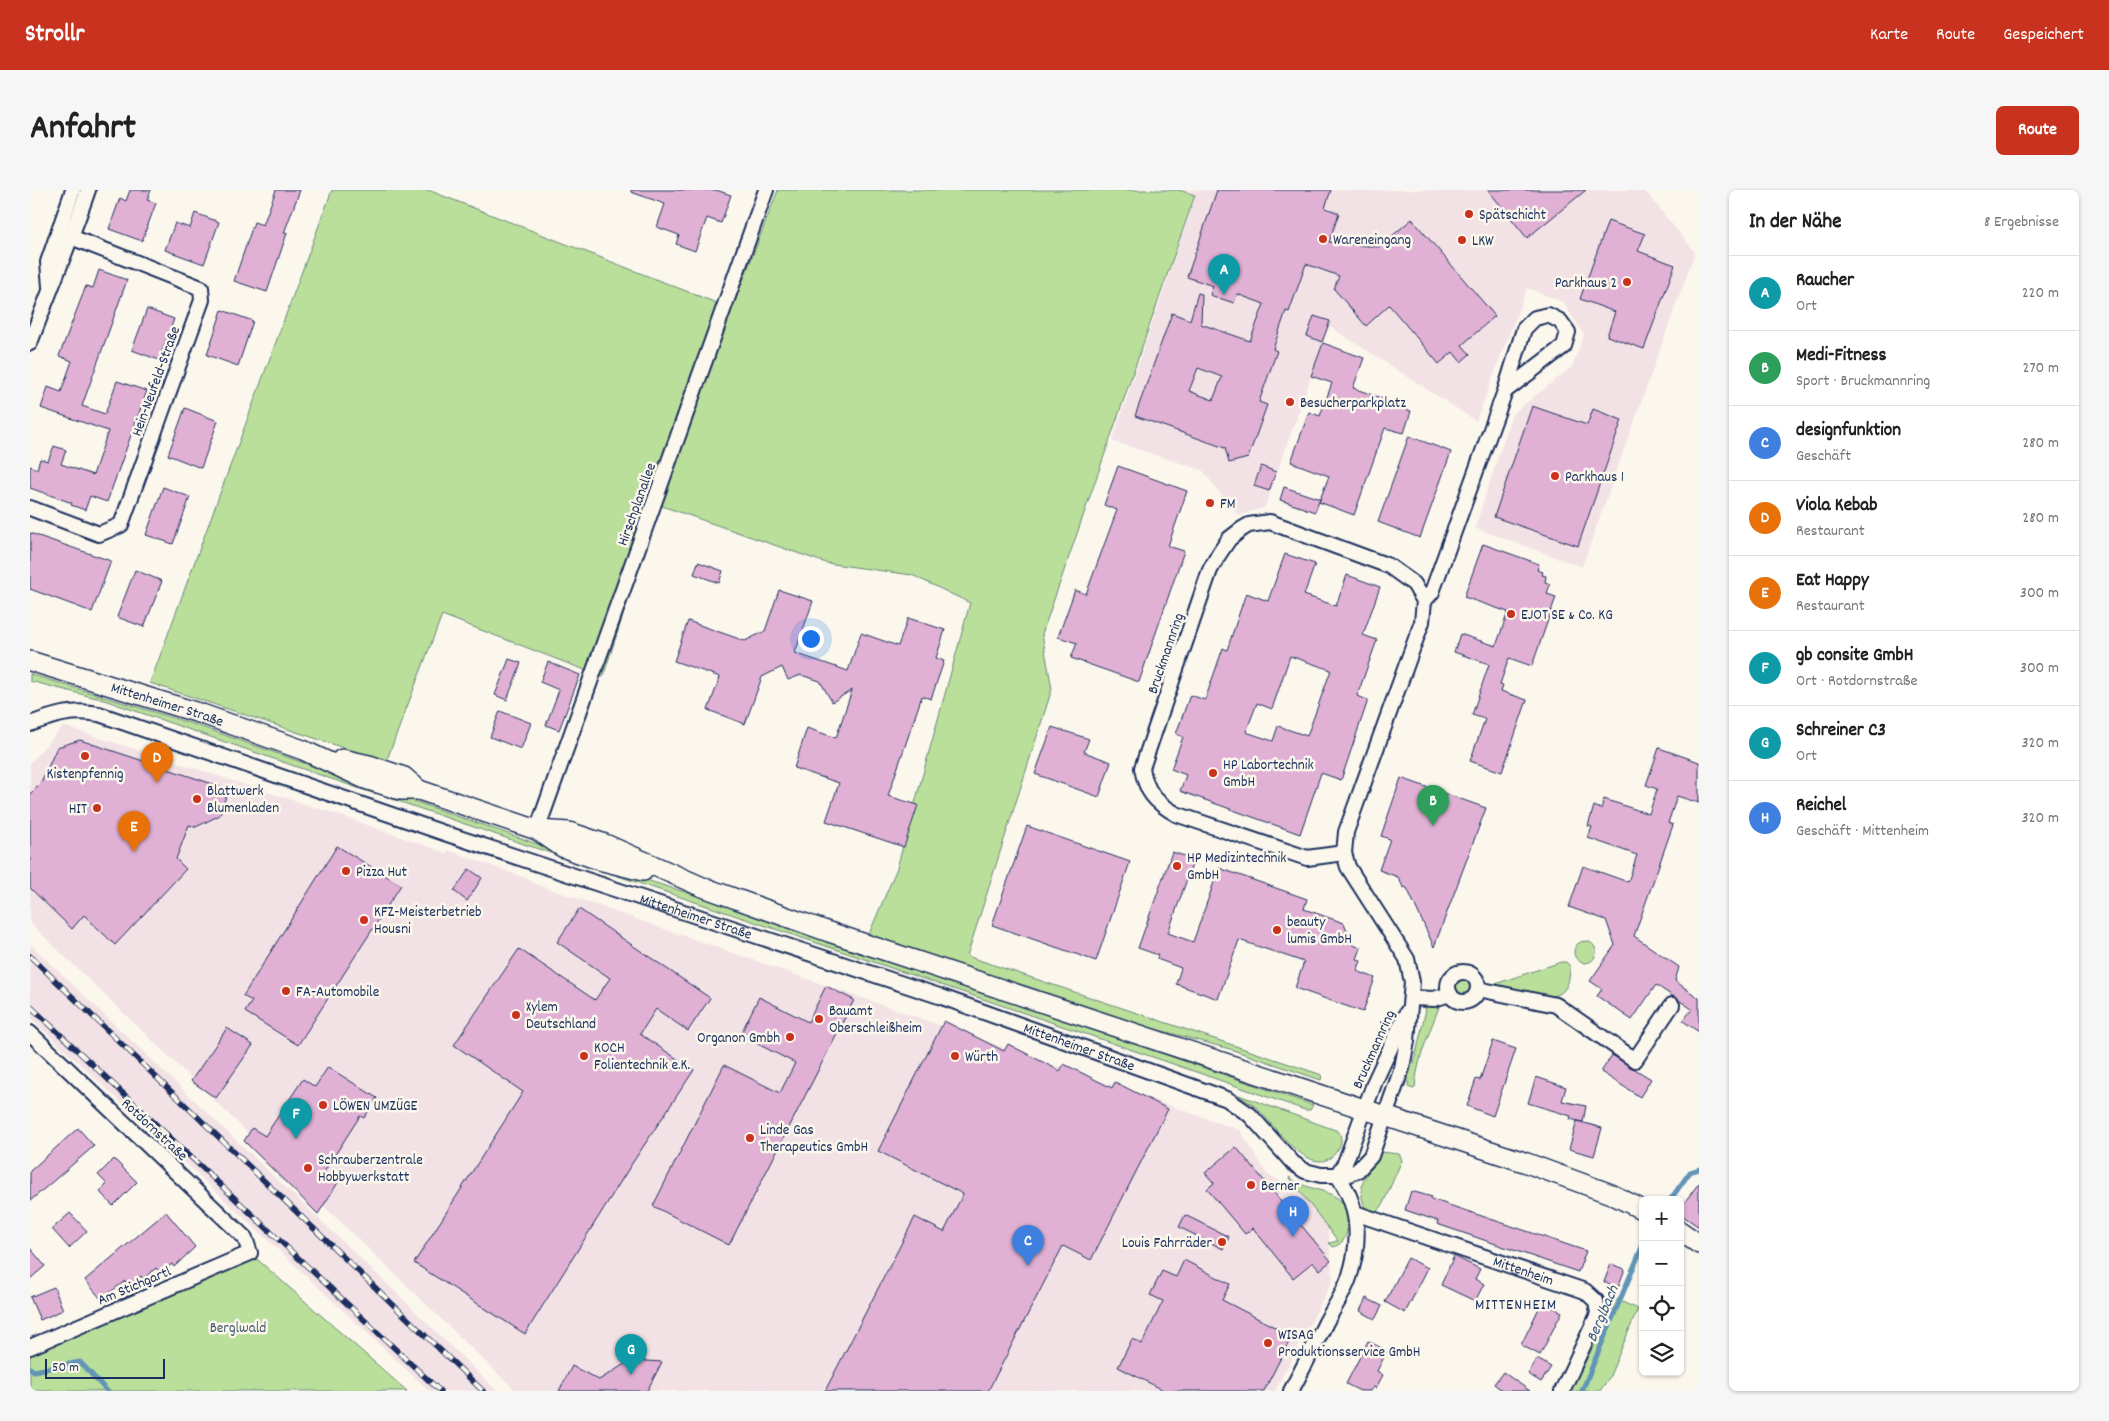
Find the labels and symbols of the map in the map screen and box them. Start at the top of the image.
place label: Spätschicht [1479,205,1546,227]
marker: Spätschicht [1463,208,1475,220]
place label: Wareneingang [1333,230,1411,252]
place label: LKW [1472,231,1494,253]
marker: Wareneingang [1317,233,1329,245]
marker: LKW [1456,234,1468,246]
pin: A [1208,254,1240,295]
place label: Parkhaus 2 [1555,273,1617,295]
marker: Parkhaus 2 [1621,276,1633,288]
street label: Hein-Neufeld-Straße [127,323,187,440]
place label: Besucherparkplatz [1300,393,1406,415]
marker: Besucherparkplatz [1284,396,1296,408]
street label: Hirschplanallee [613,460,663,549]
place label: Parkhaus 1 [1565,467,1624,489]
marker: Parkhaus 1 [1549,470,1561,482]
place label: FM [1220,494,1235,516]
marker: FM [1204,497,1216,509]
place label: EJOT SE & Co. KG [1521,605,1613,627]
marker: EJOT SE & Co. KG [1505,608,1517,620]
street label: Bruckmannring [1143,610,1191,697]
your location [798,626,824,652]
street label: Mittenheimer Straße [108,678,227,734]
pin: D [141,742,173,783]
marker: Kistenpfennig [79,750,91,762]
place label: HP Labortechnik GmbH [1223,755,1314,794]
place label: Kistenpfennig [46,764,124,786]
marker: HP Labortechnik GmbH [1207,767,1219,779]
place label: Blattwerk Blumenladen [207,781,279,820]
pin: B [1417,785,1449,826]
marker: Blattwerk Blumenladen [191,793,203,805]
place label: HIT [69,799,87,821]
marker: HIT [91,802,103,814]
pin: E [118,811,150,852]
place label: HP Medizintechnik GmbH [1187,848,1286,887]
marker: HP Medizintechnik GmbH [1171,860,1183,872]
place label: Pizza Hut [356,862,408,884]
marker: Pizza Hut [340,865,352,877]
street label: Mittenheimer Straße [636,889,755,947]
place label: KFZ-Meisterbetrieb Housni [374,902,482,941]
place label: beauty lumis GmbH [1287,912,1352,951]
marker: KFZ-Meisterbetrieb Housni [358,914,370,926]
marker: beauty lumis GmbH [1271,924,1283,936]
place label: FA-Automobile [296,982,380,1004]
marker: FA-Automobile [280,985,292,997]
place label: Xylem Deutschland [526,997,596,1036]
place label: Bauamt Oberschleißheim [829,1001,922,1040]
street label: Bruckmannring [1348,1007,1402,1093]
marker: Xylem Deutschland [510,1009,522,1021]
marker: Bauamt Oberschleißheim [813,1013,825,1025]
street label: Mittenheimer Straße [1020,1018,1138,1078]
place label: Organon Gmbh [697,1028,780,1050]
marker: Organon Gmbh [784,1031,796,1043]
place label: KOCH Folientechnik e.K. [594,1038,690,1077]
place label: Würth [965,1047,998,1069]
marker: KOCH Folientechnik e.K. [578,1050,590,1062]
marker: Würth [949,1050,961,1062]
street label: Rotdornstraße [115,1094,192,1167]
place label: LÖWEN UMZÜGE [333,1096,418,1118]
pin: F [280,1098,312,1139]
marker: LÖWEN UMZÜGE [317,1099,329,1111]
place label: Linde Gas Therapeutics GmbH [760,1120,868,1159]
marker: Linde Gas Therapeutics GmbH [744,1132,756,1144]
place label: Schrauberzentrale Hobbywerkstatt [318,1150,423,1189]
marker: Schrauberzentrale Hobbywerkstatt [302,1162,314,1174]
place label: Berner [1261,1176,1300,1198]
marker: Berner [1245,1179,1257,1191]
pin: H [1277,1196,1309,1237]
pin: C [1012,1225,1044,1266]
place label: Louis Fahrräder [1122,1233,1212,1255]
marker: Louis Fahrräder [1216,1236,1228,1248]
street label: Mittenheim [1490,1252,1556,1293]
street label: Am Stichgartl [95,1261,175,1312]
water label: Berglbach [1581,1281,1626,1346]
district label: MITTENHEIM [1475,1294,1557,1317]
park label: Berglwald [210,1318,266,1340]
place label: WISAG Produktionsservice GmbH [1278,1325,1421,1364]
pin: G [615,1334,647,1375]
marker: WISAG Produktionsservice GmbH [1262,1337,1274,1349]
scale bar [45,1356,165,1379]

